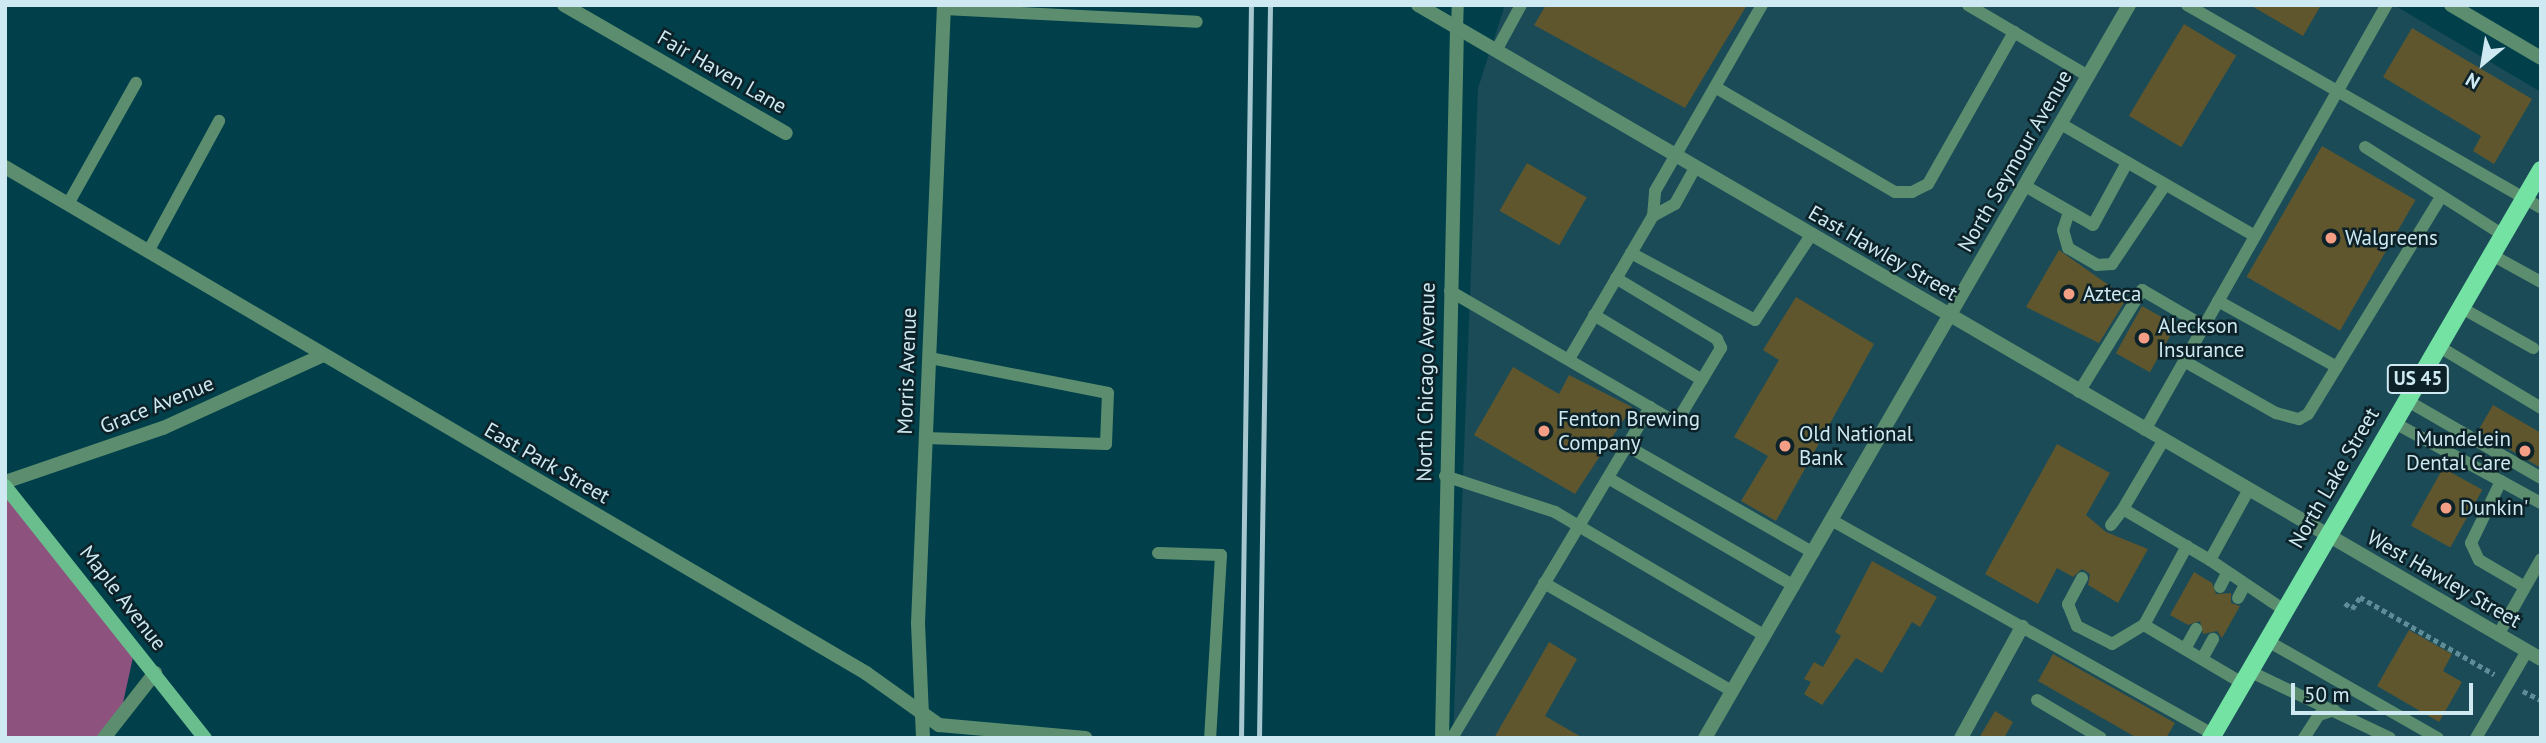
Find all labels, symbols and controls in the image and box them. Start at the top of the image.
street label: Fair Haven Lane [653,25,791,119]
north arrow [2448,28,2518,98]
street label: North Seymour Avenue [1952,65,2078,257]
text: N [2461,68,2484,95]
street label: East Hawley Street [1804,200,1962,306]
place label: Walgreens [2345,225,2438,251]
marker: Walgreens [2323,230,2339,246]
place label: Azteca [2083,281,2141,307]
street label: North Chicago Avenue [1412,282,1440,482]
marker: Azteca [2061,286,2077,302]
street label: Morris Avenue [892,307,922,435]
place label: Aleckson Insurance [2158,313,2244,363]
marker: Aleckson Insurance [2136,330,2152,346]
road number: US 45 [2386,364,2450,394]
street label: Grace Avenue [96,371,218,439]
street label: North Lake Street [2284,403,2384,553]
place label: Fenton Brewing Company [1558,406,1700,456]
street label: East Park Street [480,417,614,509]
place label: Old National Bank [1799,421,1913,471]
marker: Fenton Brewing Company [1536,423,1552,439]
place label: Mundelein Dental Care [2406,426,2511,476]
marker: Old National Bank [1777,438,1793,454]
marker: Mundelein Dental Care [2517,443,2533,459]
place label: Dunkin' [2460,495,2528,521]
marker: Dunkin' [2438,500,2454,516]
street label: West Hawley Street [2362,525,2526,633]
street label: Maple Avenue [74,540,172,656]
scale bar [2294,670,2476,714]
text: 50 m [2304,681,2350,708]

